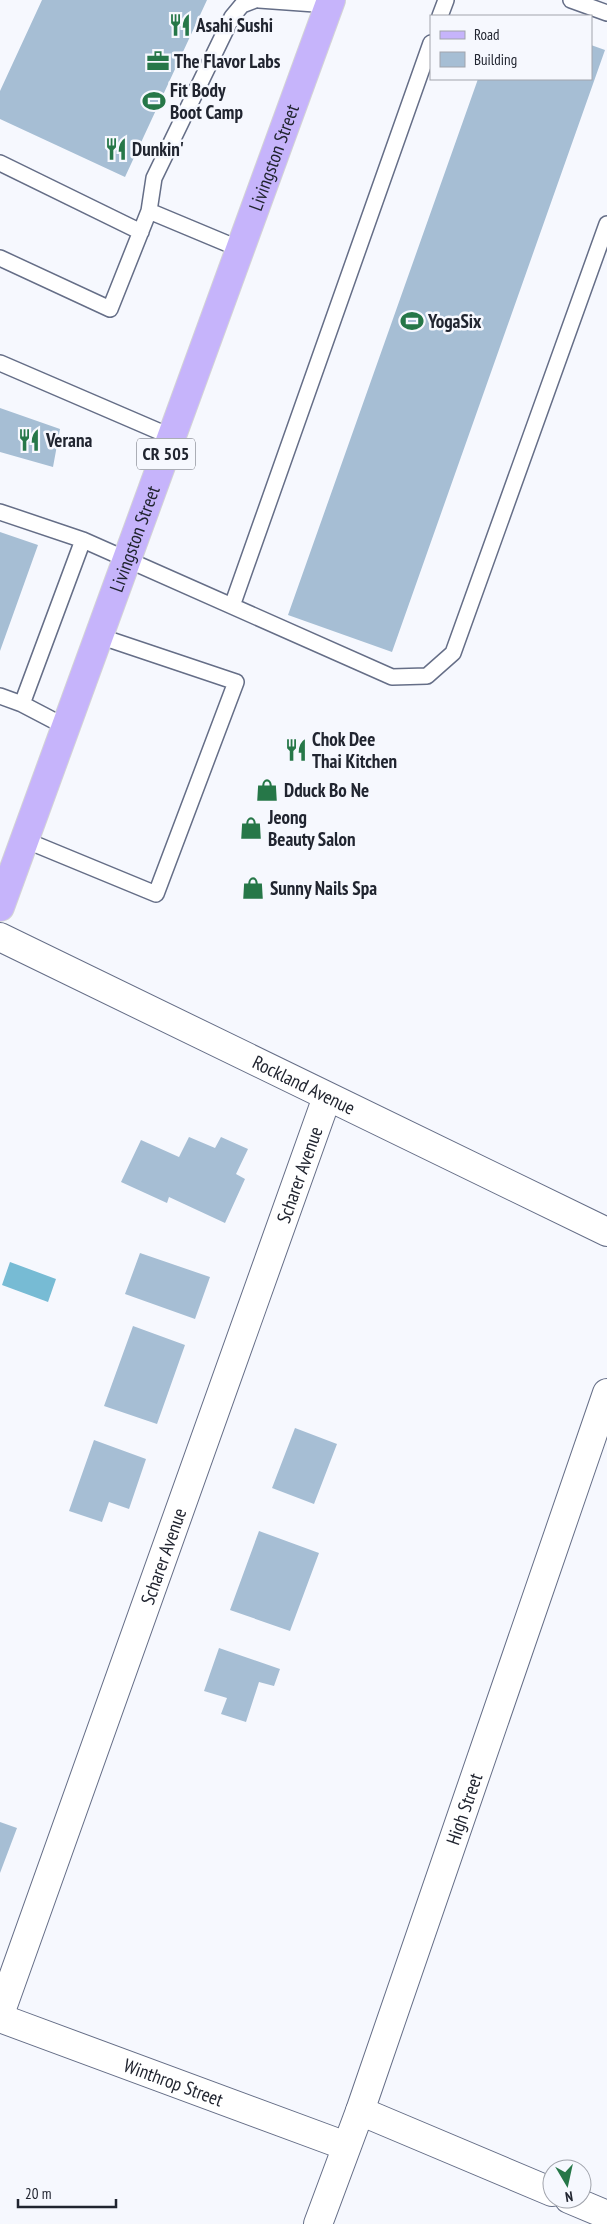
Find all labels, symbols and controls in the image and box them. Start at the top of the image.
restaurant icon: Asahi Sushi [167,12,193,38]
place label: Asahi Sushi [195,13,273,37]
legend [430,15,592,80]
text: Road [474,25,500,44]
office icon: The Flavor Labs [145,48,171,74]
place label: The Flavor Labs [174,49,281,73]
text: Building [474,50,517,69]
place label: Fit Body Boot Camp [170,78,243,124]
sports icon: Fit Body Boot Camp [141,88,167,114]
street label: Livingston Street [243,100,304,214]
restaurant icon: Dunkin' [103,136,129,162]
place label: Dunkin' [132,137,184,161]
sports icon: YogaSix [399,308,425,334]
place label: YogaSix [427,309,482,333]
restaurant icon: Verana [16,427,42,453]
place label: Verana [45,428,92,452]
road number: CR 505 [137,438,195,469]
street label: Livingston Street [104,482,165,595]
place label: Chok Dee Thai Kitchen [312,727,397,773]
restaurant icon: Chok Dee Thai Kitchen [283,737,309,763]
shop icon: Dduck Bo Ne [254,777,280,803]
place label: Dduck Bo Ne [284,778,369,802]
place label: Jeong Beauty Salon [267,805,356,851]
shop icon: Jeong Beauty Salon [238,815,264,841]
shop icon: Sunny Nails Spa [240,875,266,901]
place label: Sunny Nails Spa [270,876,377,900]
street label: Rockland Avenue [249,1050,359,1120]
street label: Scharer Avenue [271,1123,328,1226]
street label: Scharer Avenue [135,1505,192,1608]
street label: High Street [440,1769,488,1848]
street label: Winthrop Street [121,2053,227,2112]
north arrow [542,2159,592,2209]
scale bar [18,2176,115,2208]
text: 20 m [25,2184,51,2203]
text: N [564,2187,574,2206]

